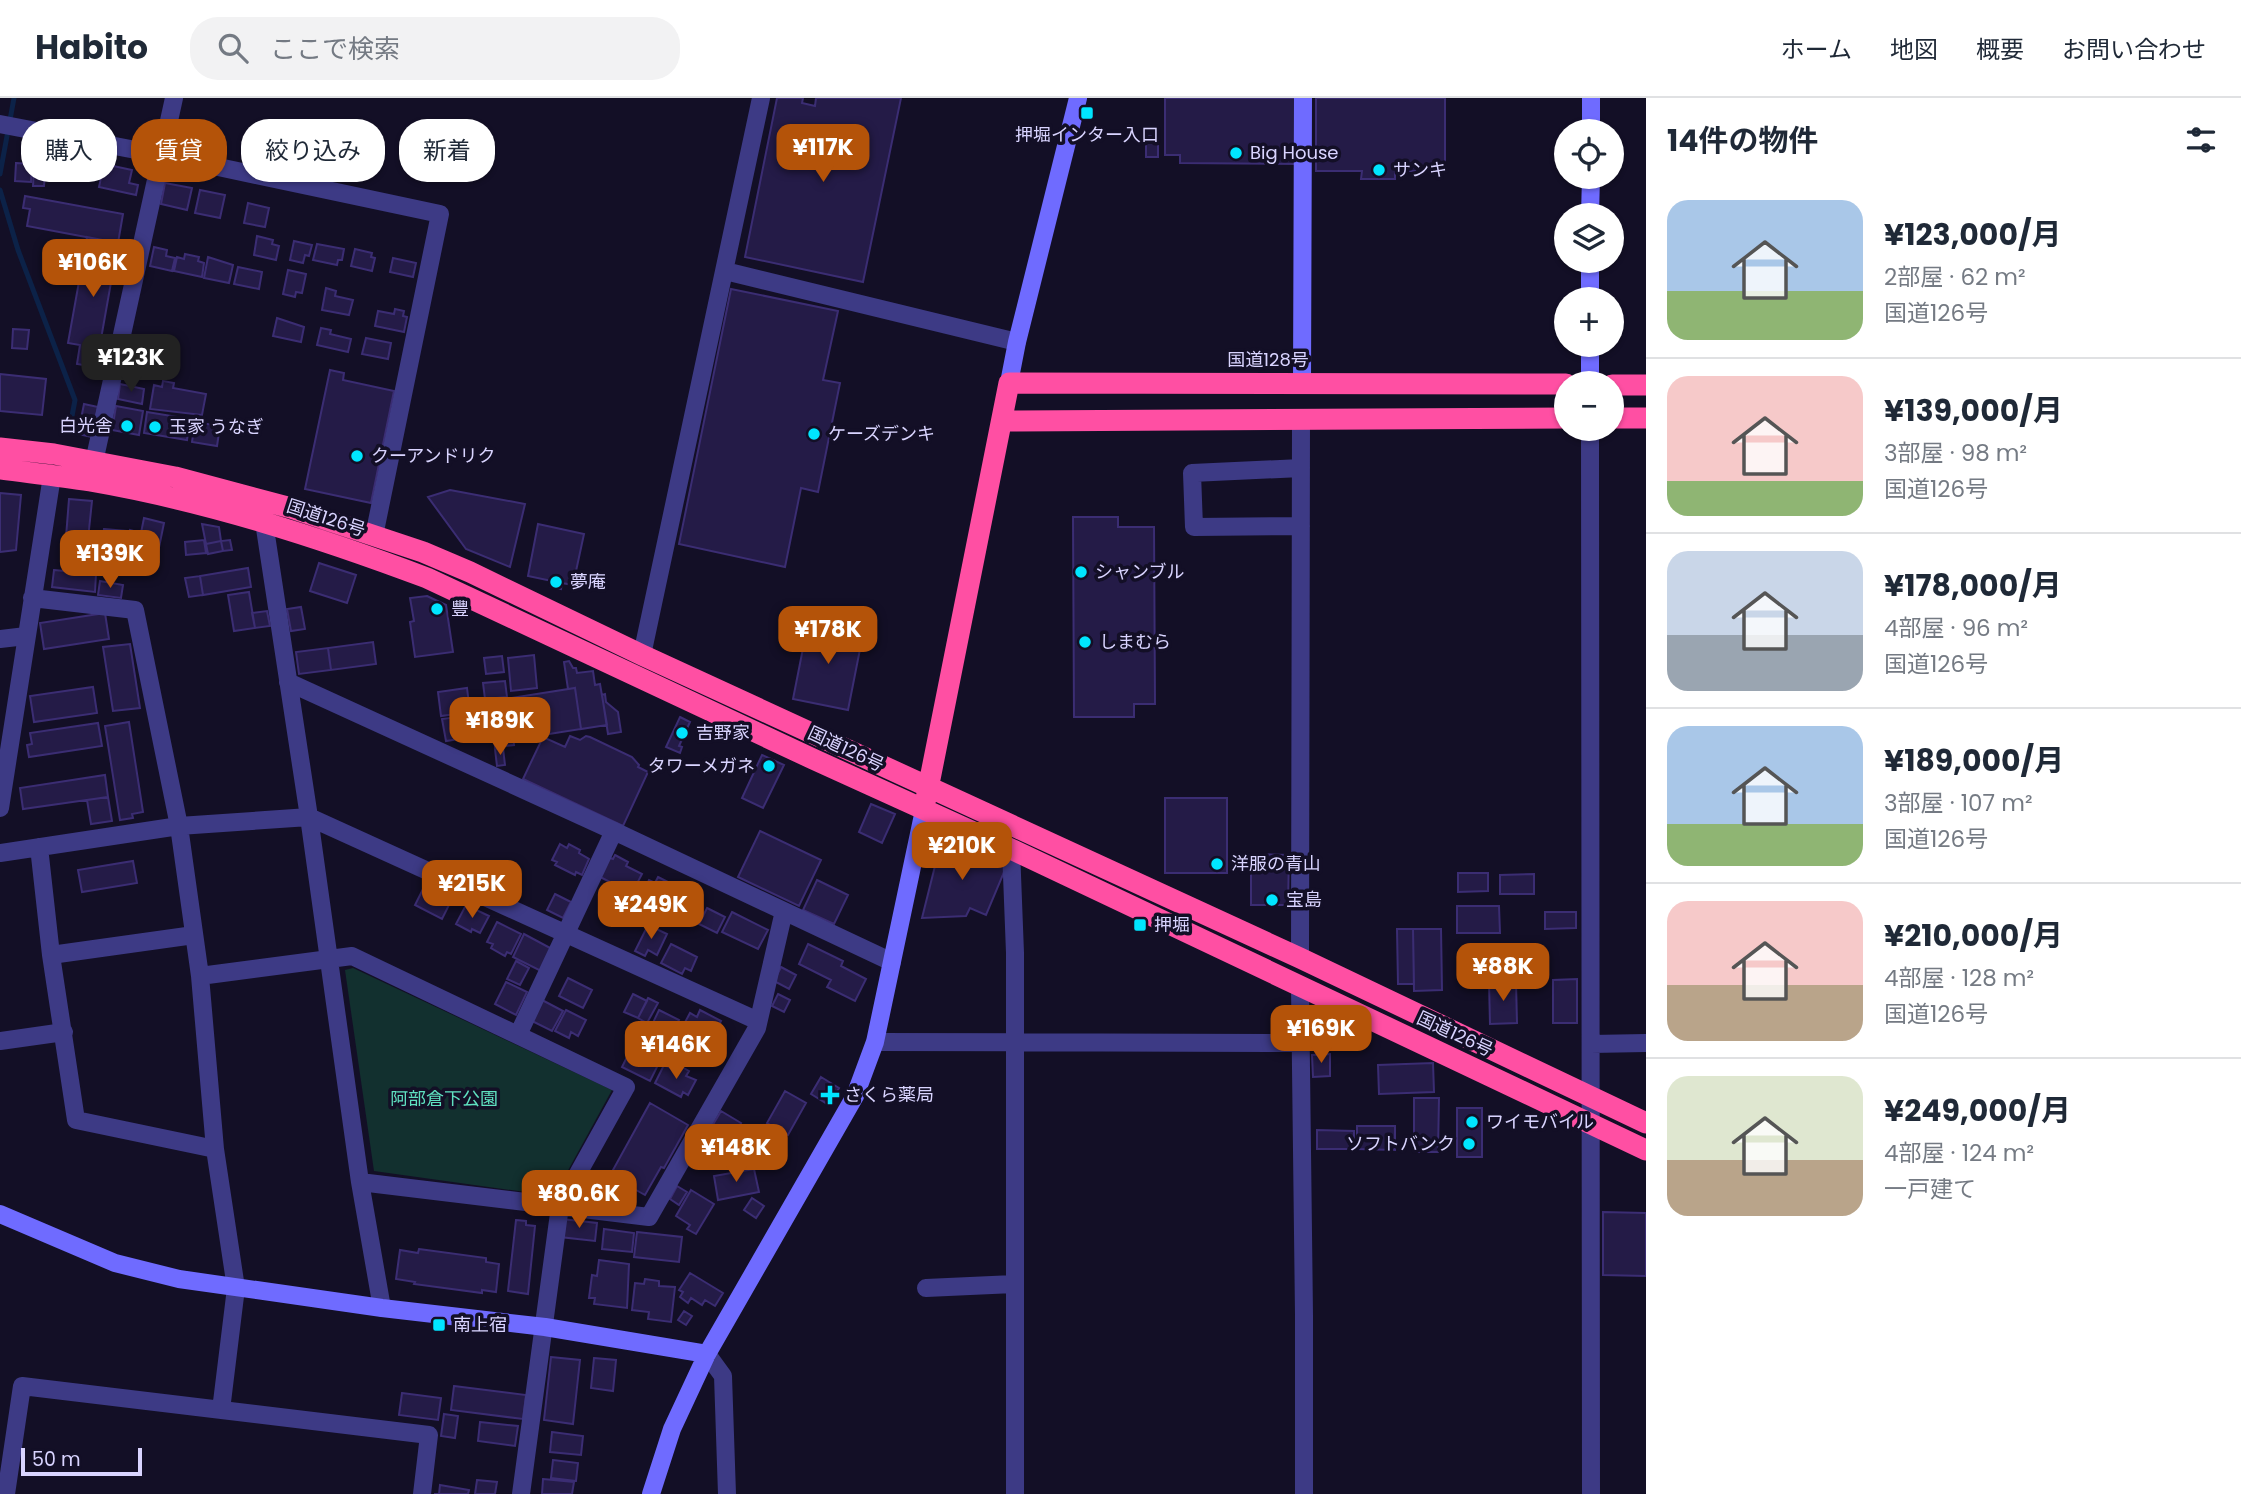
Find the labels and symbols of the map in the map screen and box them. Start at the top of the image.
marker: 押堀インター入口 [1079,105,1095,121]
place label: 押堀インター入口 [1015,122,1159,147]
pin: ¥117K [774,125,872,184]
place label: Big House [1250,140,1339,165]
marker: Big House [1228,145,1244,161]
place label: サンキ [1393,157,1447,182]
marker: サンキ [1371,162,1387,178]
pin: ¥106K [44,240,142,299]
pin: ¥123K [82,334,180,394]
street label: 国道128号 [1227,347,1309,372]
place label: 白光舎 [59,413,113,438]
place label: 玉家 うなぎ [169,414,264,439]
marker: 白光舎 [119,418,135,434]
marker: 玉家 うなぎ [147,419,163,435]
place label: ケーズデンキ [828,421,935,446]
marker: ケーズデンキ [806,426,822,442]
place label: クーアンドリク [371,443,496,468]
marker: クーアンドリク [349,448,365,464]
street label: 国道126号 [284,493,369,542]
pin: ¥139K [61,531,159,590]
place label: シャンブル [1095,559,1184,584]
marker: シャンブル [1073,564,1089,580]
place label: 夢庵 [570,569,606,594]
marker: 夢庵 [548,574,564,590]
place label: 豐 [451,596,469,621]
marker: 豐 [429,601,445,617]
pin: ¥178K [779,606,877,666]
place label: しまむら [1099,629,1171,654]
marker: しまむら [1077,634,1093,650]
pin: ¥189K [451,698,549,757]
place label: 吉野家 [696,720,750,745]
street label: 国道126号 [804,720,888,777]
marker: 吉野家 [674,725,690,741]
place label: タワーメガネ [648,753,755,778]
marker: タワーメガネ [761,758,777,774]
pin: ¥210K [913,822,1011,882]
place label: 洋服の青山 [1231,851,1321,876]
marker: 洋服の青山 [1209,856,1225,872]
pin: ¥215K [423,860,521,920]
pin: ¥249K [602,882,700,941]
place label: 宝島 [1286,887,1322,912]
marker: 宝島 [1264,892,1280,908]
place label: 押堀 [1154,912,1190,937]
marker: 押堀 [1132,917,1148,933]
pin: ¥88K [1462,944,1544,1003]
street label: 国道126号 [1413,1005,1497,1062]
pin: ¥169K [1272,1006,1370,1065]
pin: ¥146K [627,1021,725,1081]
place label: さくら薬局 [844,1082,934,1107]
park label: 阿部倉下公園 [390,1086,498,1111]
marker: さくら薬局 [822,1087,838,1103]
place label: ワイモバイル [1486,1109,1594,1134]
marker: ワイモバイル [1464,1114,1480,1130]
pin: ¥148K [687,1124,785,1184]
place label: ソフトバンク [1346,1131,1455,1156]
marker: ソフトバンク [1461,1136,1477,1152]
pin: ¥80.6K [522,1170,636,1230]
place label: 南上宿 [453,1312,507,1337]
marker: 南上宿 [431,1317,447,1333]
scale bar [21,1445,142,1477]

